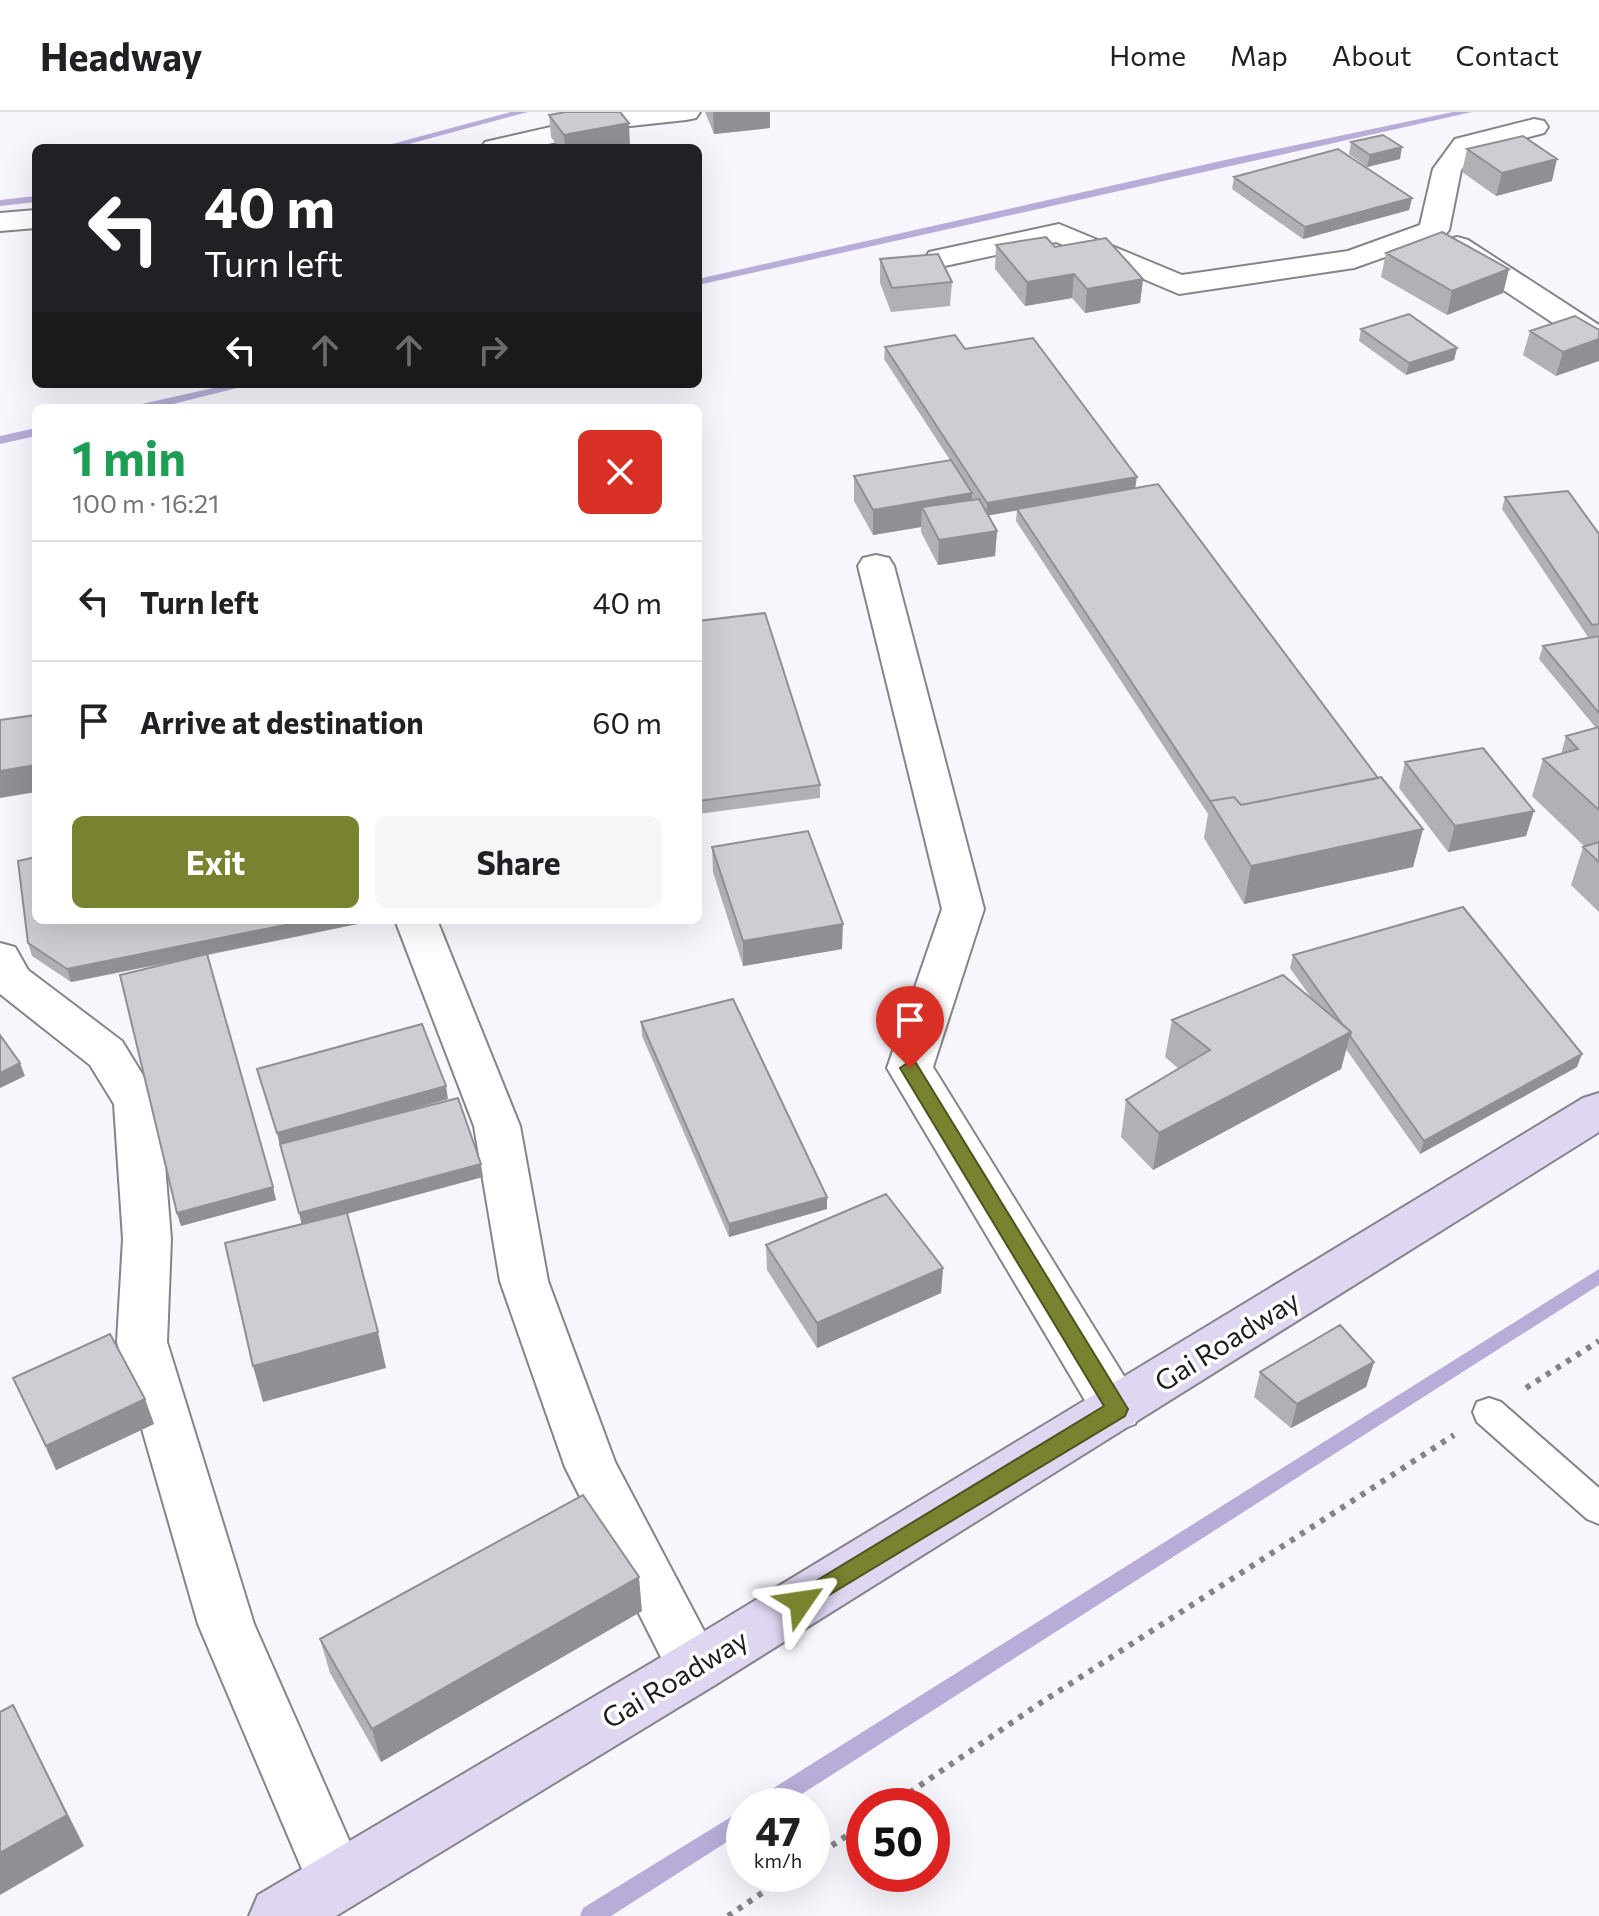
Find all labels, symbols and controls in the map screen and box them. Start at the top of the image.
text: Headway [40,32,202,79]
text: Home [1109,38,1186,72]
text: Map [1230,38,1288,72]
text: About [1332,38,1412,72]
text: Contact [1456,38,1559,72]
text: 40 m [204,171,335,240]
icon: left [72,176,176,280]
text: Turn left [204,240,343,284]
icon: left [219,328,263,372]
icon: ahead [303,328,347,372]
icon: ahead [387,328,431,372]
icon: right [471,328,515,372]
text: 1 min [72,427,186,486]
button: close [578,430,662,514]
text: 100 m · 16:21 [72,487,219,518]
icon: left [72,579,116,623]
text: Turn left [140,583,259,620]
text: 40 m [593,583,662,620]
icon: arrive [72,699,116,743]
text: Arrive at destination [140,703,424,740]
text: 60 m [592,703,662,740]
button: Exit [72,816,359,908]
button: Share [375,816,662,908]
pin [876,986,944,1068]
icon: arrive [888,998,932,1042]
street label: Gai Roadway [1148,1282,1305,1398]
position arrow [759,1560,843,1644]
street label: Gai Roadway [595,1621,754,1735]
speed limit sign: 50 [846,1788,950,1892]
text: 47 [755,1805,801,1854]
text: km/h [754,1848,802,1872]

